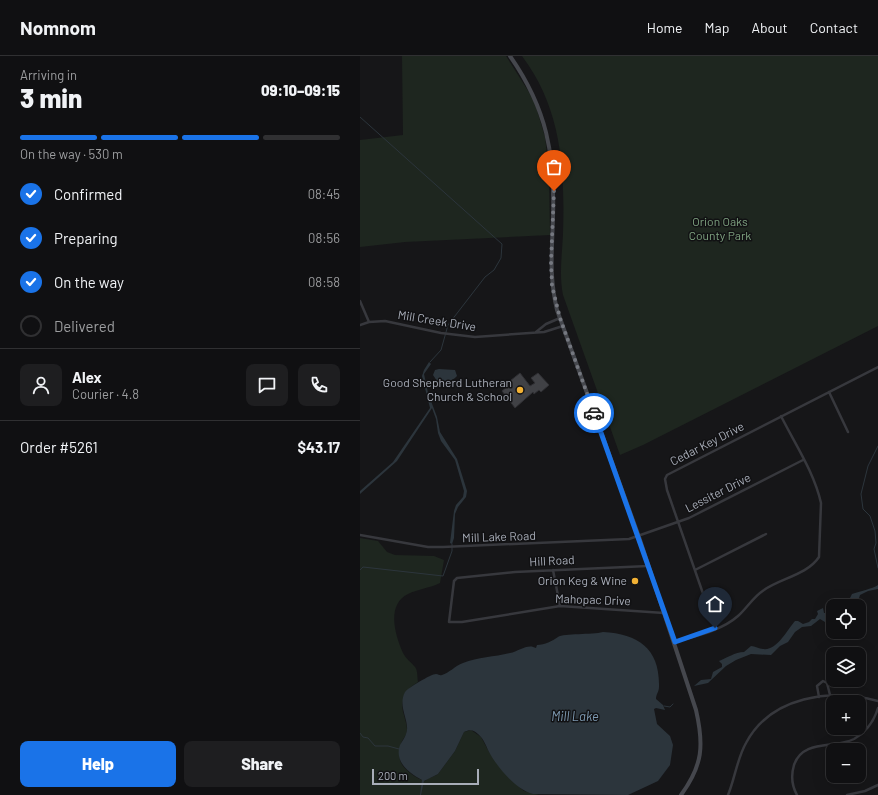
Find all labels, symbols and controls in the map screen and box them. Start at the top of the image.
text: Nomnom [20,16,96,39]
text: Home [647,19,683,36]
text: Map [705,19,729,36]
text: About [751,19,788,36]
text: Contact [810,19,858,36]
text: Arriving in [20,67,77,83]
text: 09:10–09:15 [261,81,340,99]
text: 3 min [20,82,82,113]
text: On the way · 530 m [20,146,123,162]
pin [537,150,571,191]
icon: bag [543,156,565,178]
icon: check [20,183,42,205]
text: Confirmed [54,185,122,203]
text: 08:45 [308,186,340,202]
park label: Orion Oaks County Park [689,214,751,242]
icon: check [20,227,42,249]
text: Preparing [54,229,118,247]
text: 08:56 [308,230,340,246]
icon: check [20,271,42,293]
text: On the way [54,273,124,291]
text: 08:58 [308,274,340,290]
street label: Mill Creek Drive [397,307,477,333]
text: Delivered [54,317,115,335]
button: person [20,364,62,406]
button: chat [246,364,288,406]
button: phone [298,364,340,406]
text: Alex [72,368,102,386]
place label: Good Shepherd Lutheran Church & School [383,375,512,403]
marker: Good Shepherd Lutheran Church & School [515,385,525,395]
text: Courier · 4.8 [72,386,139,402]
courier [574,393,614,433]
icon: car [583,402,605,424]
street label: Cedar Key Drive [667,418,746,468]
text: Order #5261 [20,438,98,456]
text: $43.17 [297,438,340,456]
street label: Lessiter Drive [682,470,753,515]
street label: Mill Lake Road [462,528,536,544]
street label: Hill Road [529,552,575,568]
place label: Orion Keg & Wine [538,573,627,587]
marker: Orion Keg & Wine [630,576,640,586]
pin [698,587,732,628]
street label: Mahopac Drive [555,591,631,607]
icon: home [704,593,726,615]
map controls [826,599,866,783]
button: locate [826,599,866,639]
button: layers [826,647,866,687]
button: + [826,695,866,735]
water label: Mill Lake [551,708,599,724]
button: Help [20,741,176,787]
button: Share [184,741,340,787]
button: − [826,743,866,783]
scale bar [372,767,479,786]
text: 200 m [378,769,408,782]

